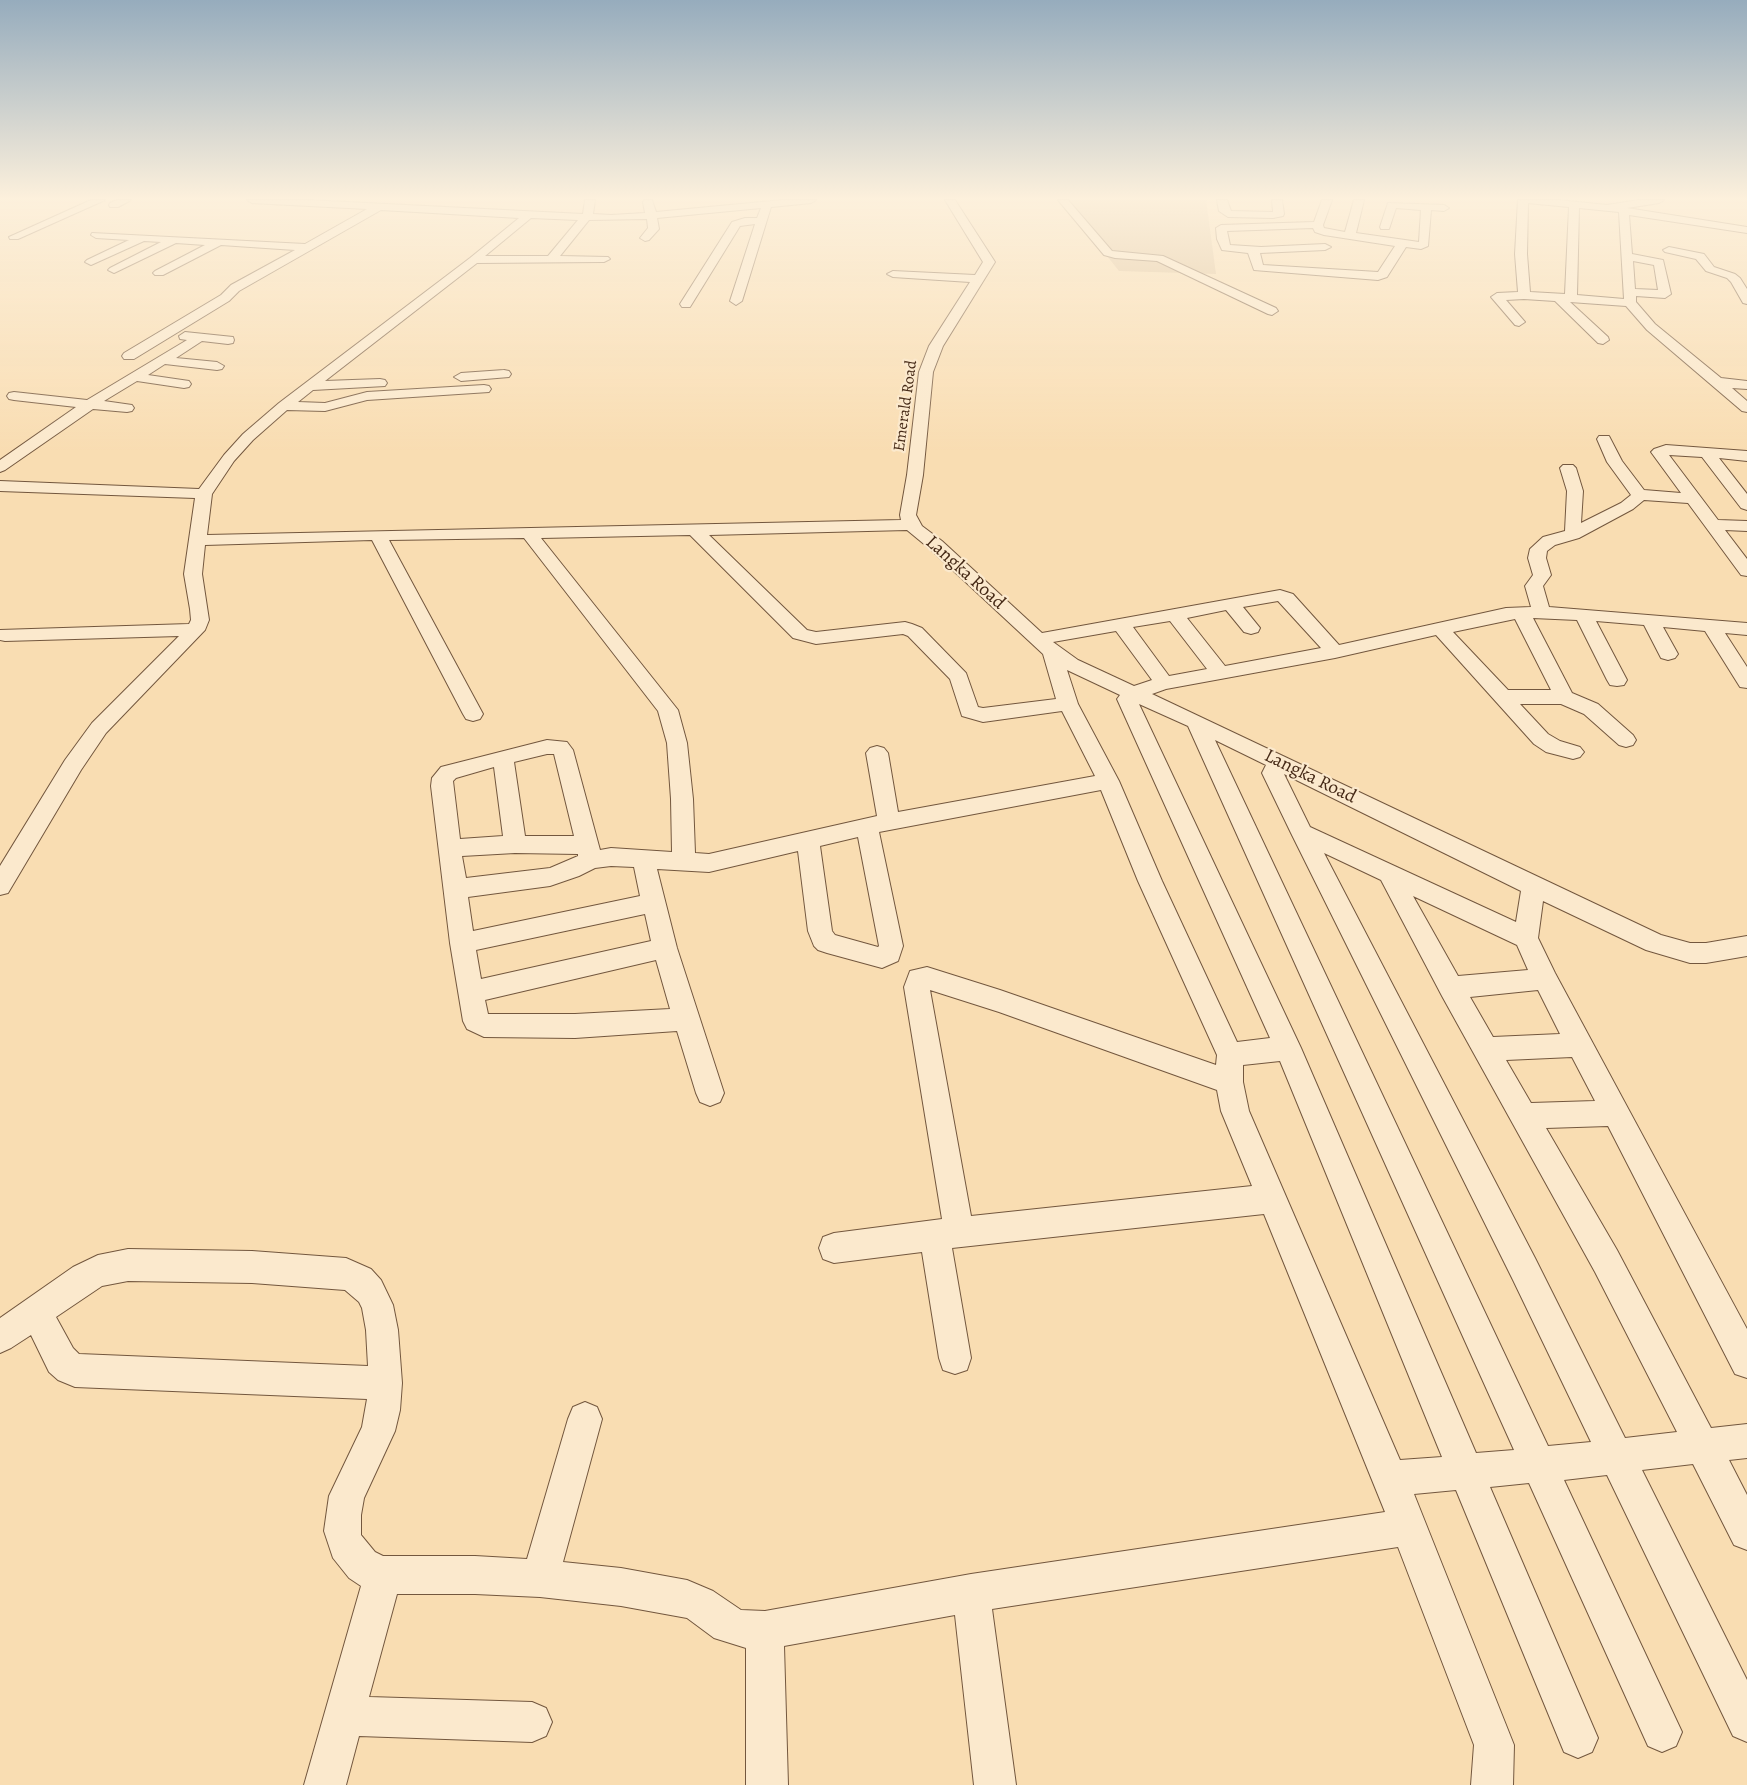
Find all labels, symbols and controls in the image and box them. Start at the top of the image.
street label: Emerald Road [890,359,922,453]
street label: Langka Road [920,531,1010,615]
street label: Langka Road [1260,745,1360,809]

